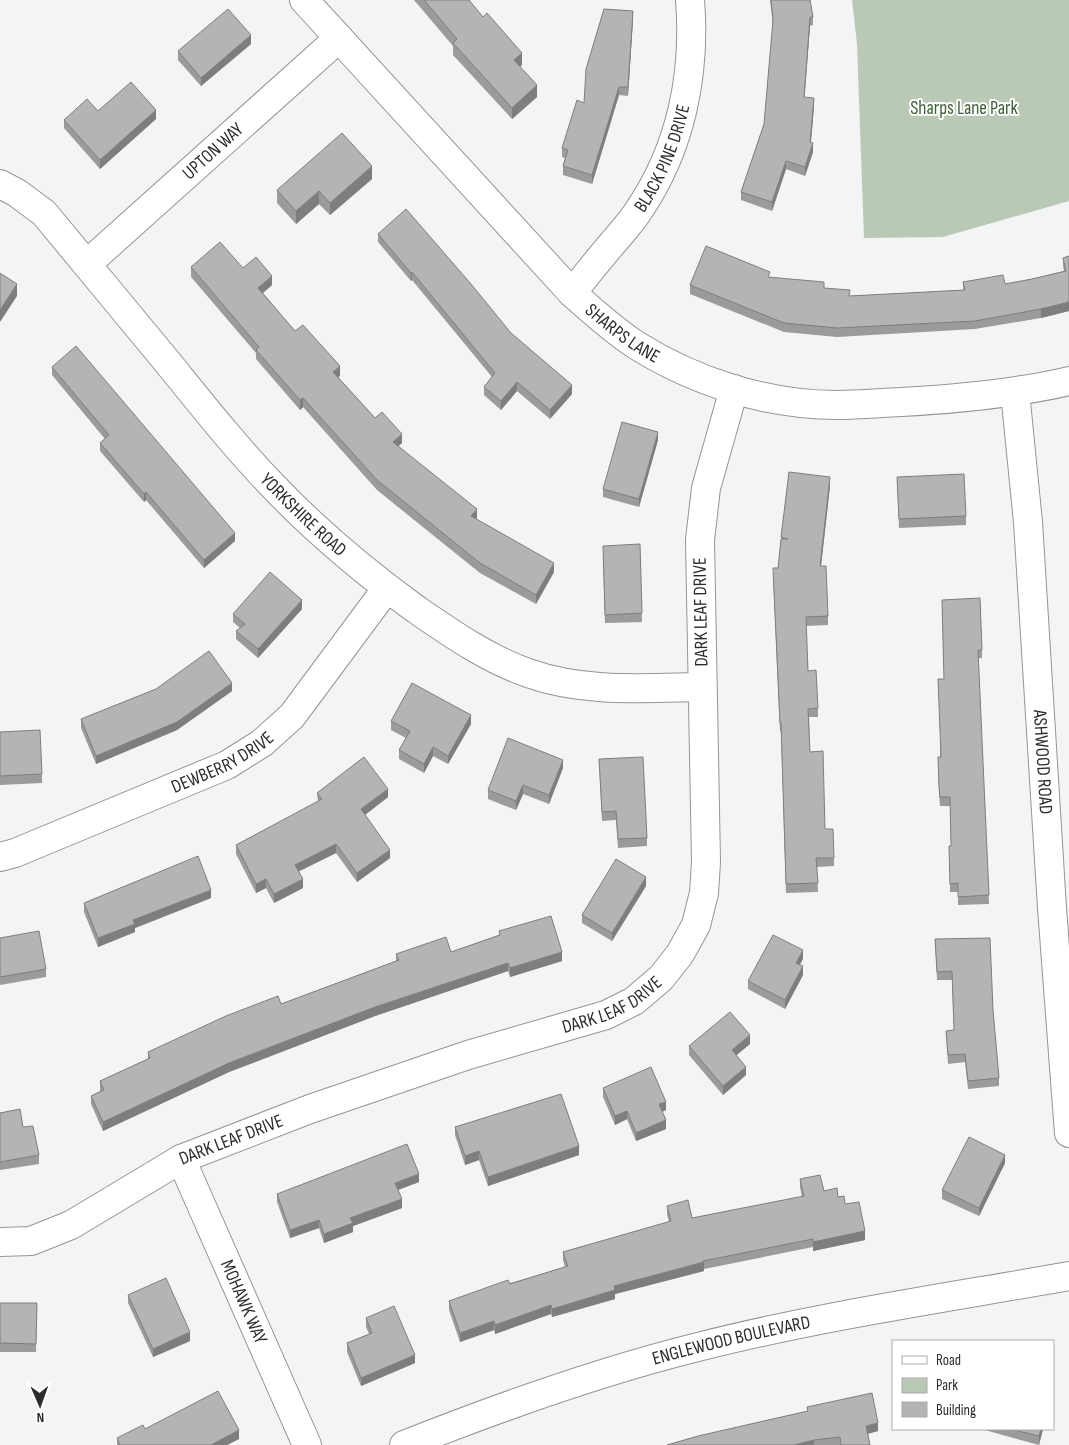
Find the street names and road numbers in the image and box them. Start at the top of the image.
street label: BLACK PINE DRIVE [629,102,695,217]
street label: UPTON WAY [178,118,248,184]
street label: SHARPS LANE [580,299,664,368]
street label: YORKSHIRE ROAD [255,468,351,561]
street label: DARK LEAF DRIVE [689,557,713,667]
street label: ASHWOOD ROAD [1028,708,1058,815]
street label: DEWBERRY DRIVE [168,727,278,798]
street label: DARK LEAF DRIVE [559,971,667,1039]
street label: DARK LEAF DRIVE [176,1109,286,1170]
street label: MOHAWK WAY [215,1256,272,1347]
street label: ENGLEWOOD BOULEVARD [649,1311,812,1370]

